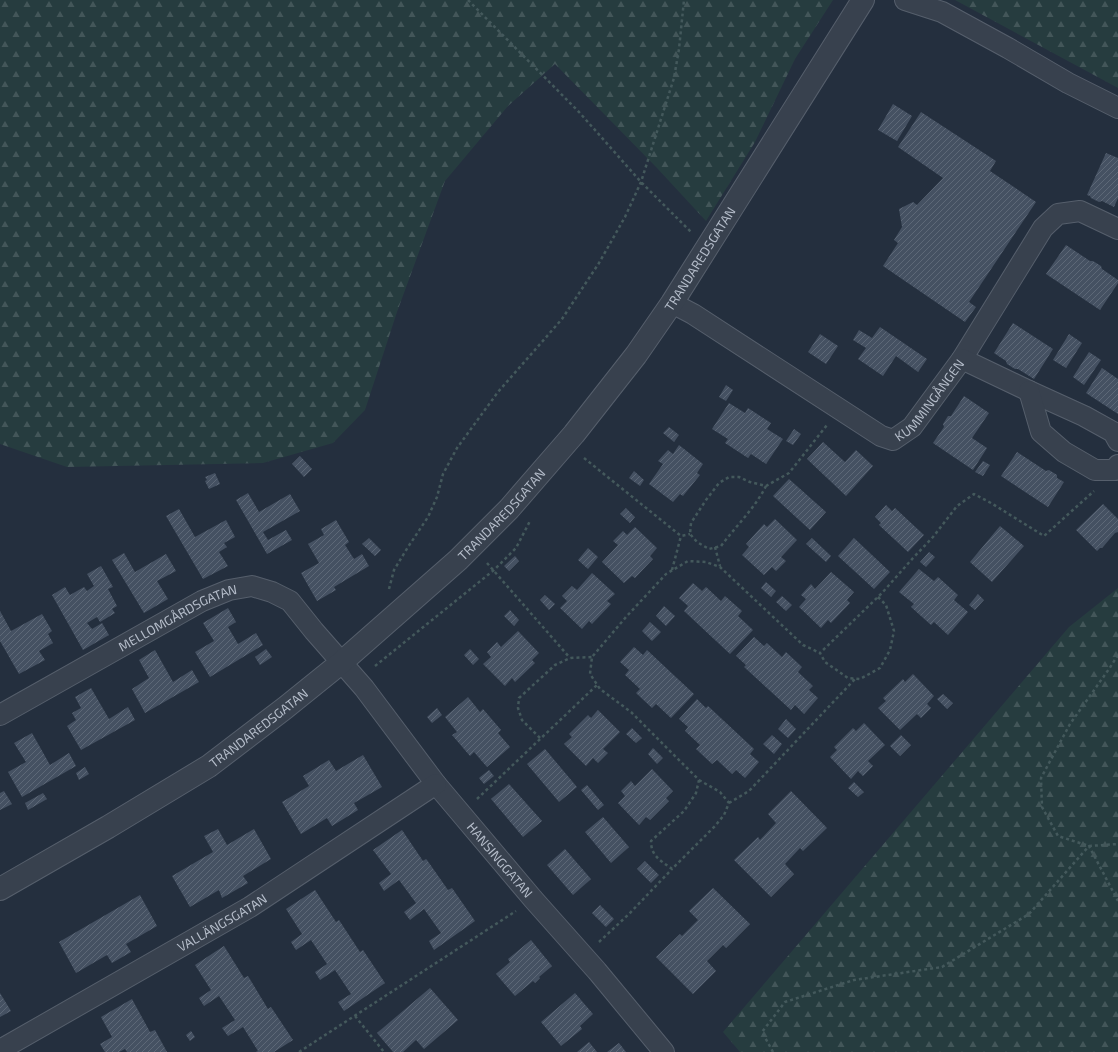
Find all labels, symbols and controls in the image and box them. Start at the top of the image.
street label: TRANDAREDSGATAN [661,204,739,314]
street label: KUMMINGÅNGEN [891,356,967,445]
street label: TRANDAREDSGATAN [454,465,549,564]
street label: MELLOMGÅRDSGATAN [115,581,238,655]
street label: TRANDAREDSGATAN [206,685,311,771]
street label: HANSINGGATAN [464,819,536,901]
street label: VALLÄNGSGATAN [174,890,270,955]

